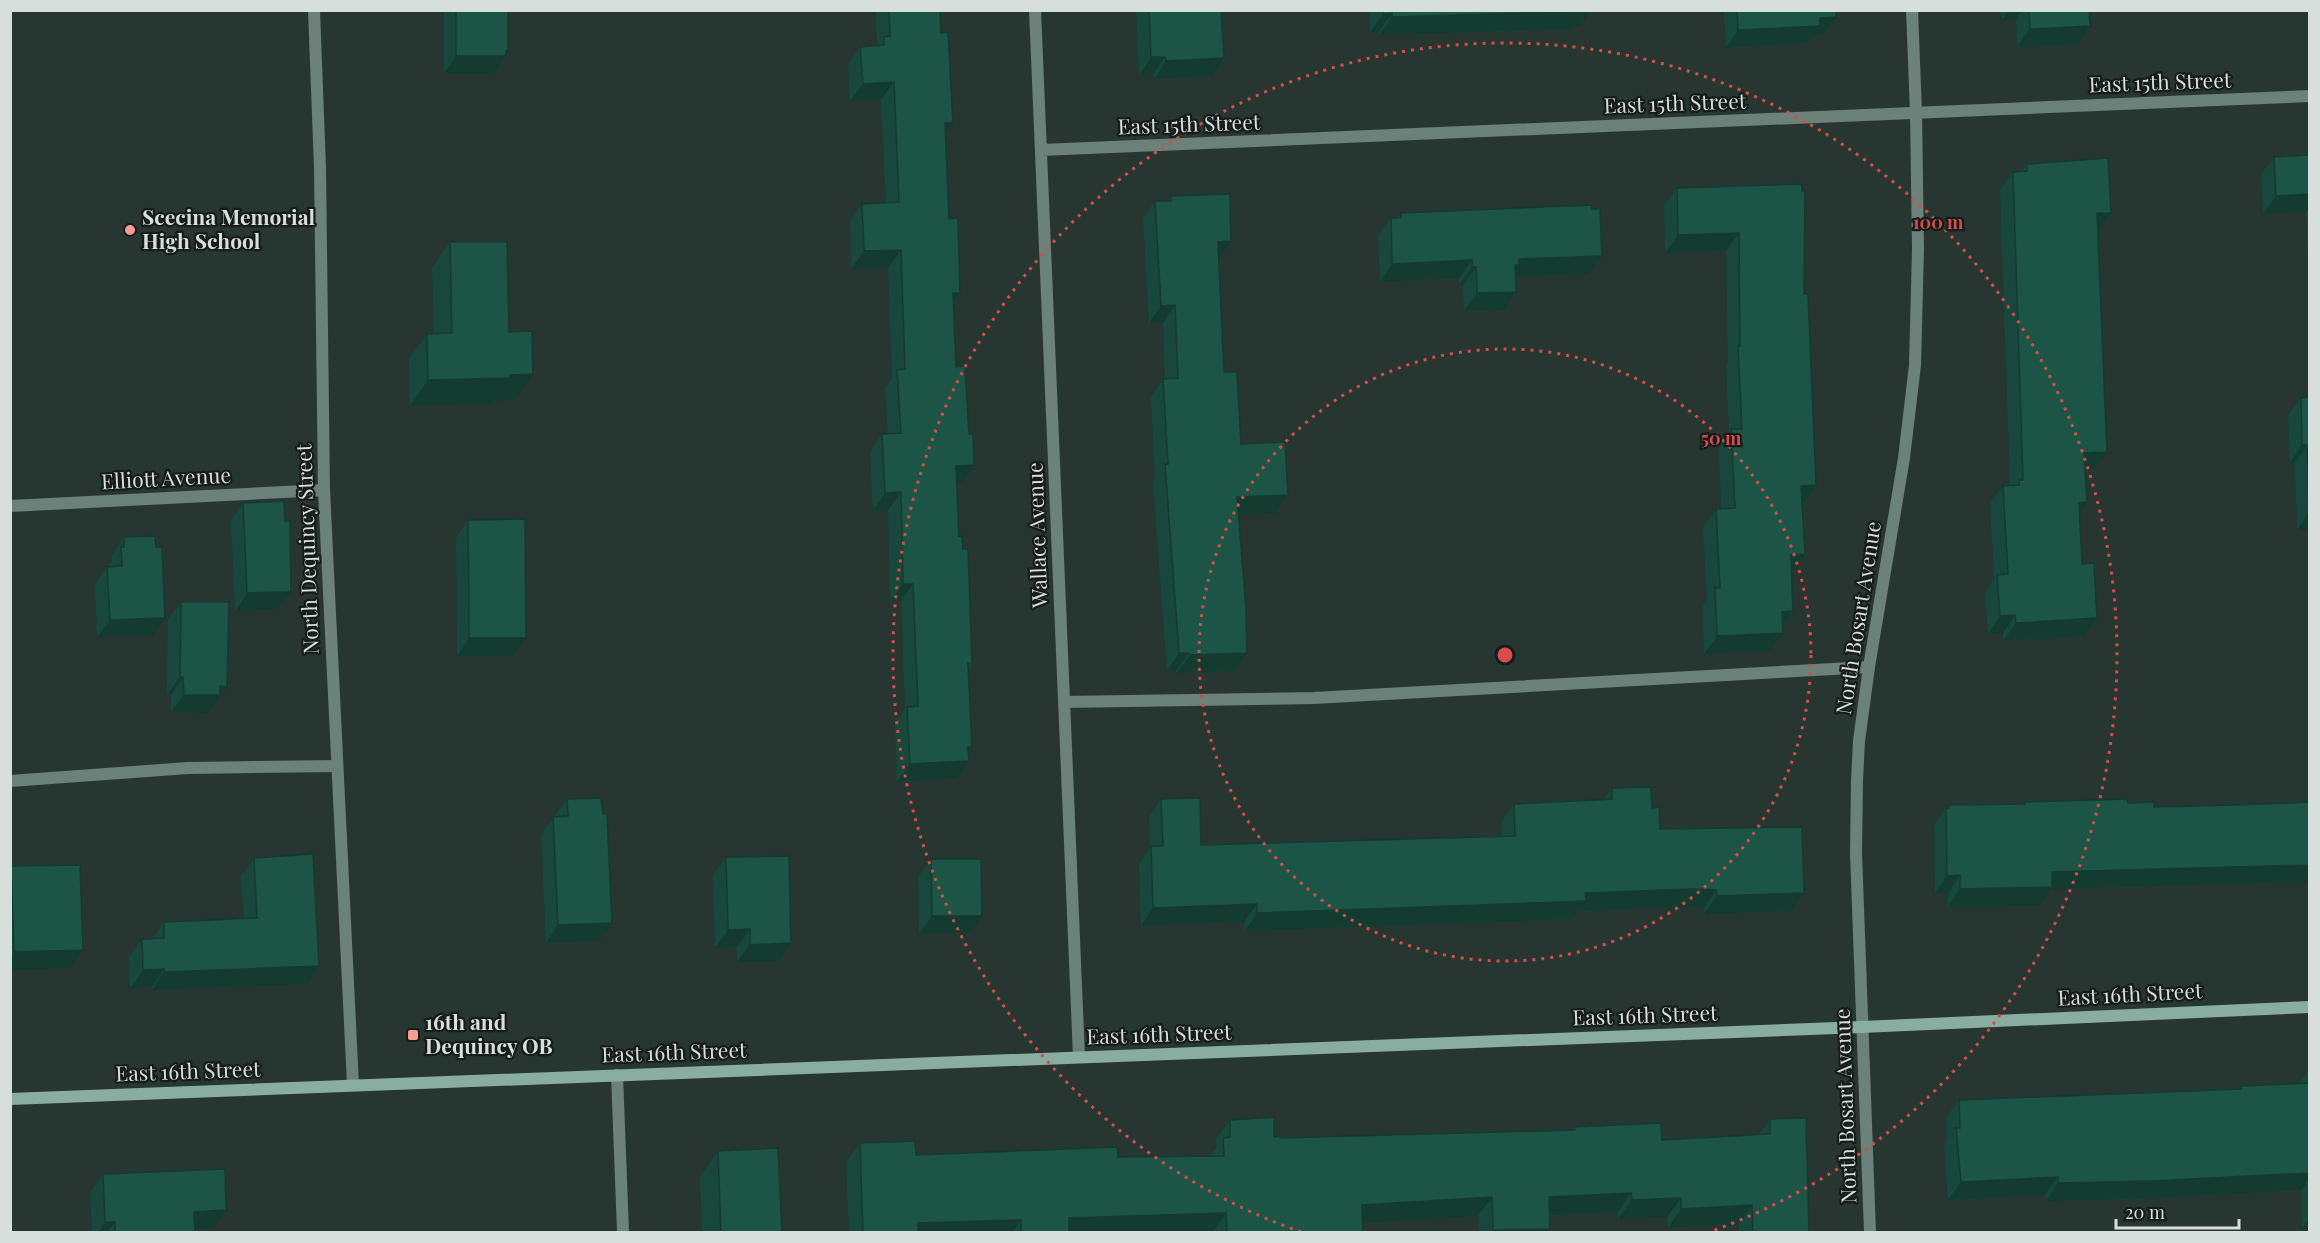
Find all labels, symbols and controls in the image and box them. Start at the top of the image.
street label: East 15th Street [2088,65,2232,97]
street label: East 15th Street [1603,86,1747,118]
street label: East 15th Street [1117,107,1261,139]
place label: Scecina Memorial High School [142,202,316,254]
text: 100 m [1913,210,1964,234]
marker: Scecina Memorial High School [123,223,137,237]
text: 50 m [1701,426,1742,450]
street label: North Dequincy Street [288,443,324,655]
street label: Elliott Avenue [100,460,232,494]
street label: Wallace Avenue [1019,462,1053,609]
street label: North Bosart Avenue [1828,519,1886,716]
centre of rings [1495,645,1515,665]
street label: East 16th Street [2057,975,2204,1011]
street label: East 16th Street [1572,997,1718,1031]
place label: 16th and Dequincy OB [425,1007,553,1059]
street label: North Bosart Avenue [1827,1008,1861,1204]
street label: East 16th Street [1086,1016,1232,1050]
marker: 16th and Dequincy OB [406,1028,420,1042]
street label: East 16th Street [601,1034,747,1068]
street label: East 16th Street [115,1053,261,1087]
scale bar [2116,1192,2239,1230]
text: 20 m [2125,1200,2165,1224]

